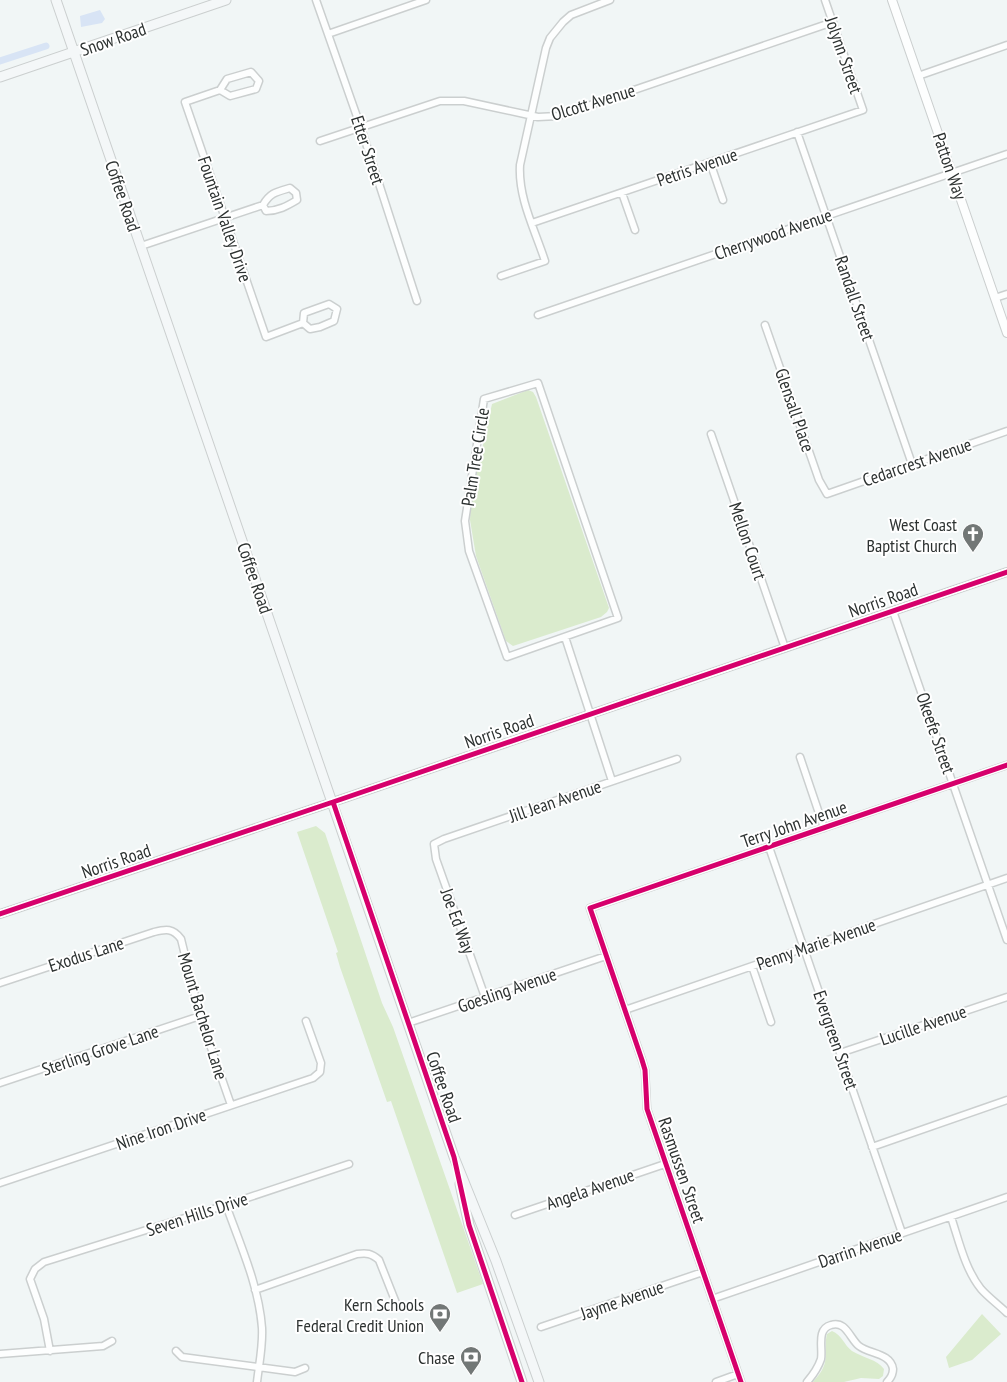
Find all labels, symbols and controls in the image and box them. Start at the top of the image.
street label: Jolynn Street [820,13,868,97]
street label: Snow Road [77,17,149,61]
street label: Olcott Avenue [548,78,638,126]
street label: Etter Street [346,113,390,187]
street label: Patton Way [928,130,972,203]
street label: Petris Avenue [654,142,740,192]
street label: Fountain Valley Drive [193,153,257,285]
street label: Coffee Road [100,157,146,235]
street label: Cherrywood Avenue [711,203,835,265]
street label: Randall Street [830,253,880,343]
street label: Glensall Place [770,365,820,455]
street label: Palm Tree Circle [456,406,494,508]
street label: Cedarcrest Avenue [859,433,975,491]
street label: Mellon Court [724,499,772,583]
place label: West Coast Baptist Church [867,513,957,557]
church icon: West Coast Baptist Church [961,522,985,553]
street label: Coffee Road [232,539,278,617]
street label: Norris Road [845,577,921,623]
street label: Okeefe Street [911,689,961,777]
street label: Norris Road [461,708,537,754]
street label: Jill Jean Avenue [505,774,604,828]
street label: Terry John Avenue [738,795,850,853]
street label: Norris Road [78,838,154,884]
street label: Joe Ed Way [435,884,480,957]
street label: Penny Marie Avenue [753,913,879,975]
street label: Exodus Lane [45,931,127,977]
street label: Mount Bachelor Lane [173,950,233,1082]
street label: Goesling Avenue [455,962,559,1018]
street label: Evergreen Street [808,987,864,1093]
street label: Lucille Avenue [877,999,969,1051]
street label: Sterling Grove Lane [39,1019,161,1081]
street label: Coffee Road [421,1048,467,1126]
street label: Nine Iron Drive [113,1103,209,1155]
street label: Rasmussen Street [653,1114,711,1226]
street label: Angela Avenue [543,1163,637,1215]
street label: Seven Hills Drive [143,1187,251,1241]
street label: Darrin Avenue [815,1223,905,1273]
street label: Jayme Avenue [577,1275,667,1325]
place label: Kern Schools Federal Credit Union [296,1293,424,1337]
bank icon: Kern Schools Federal Credit Union [428,1302,452,1333]
bank icon: Chase [459,1345,483,1376]
place label: Chase [418,1346,455,1369]

